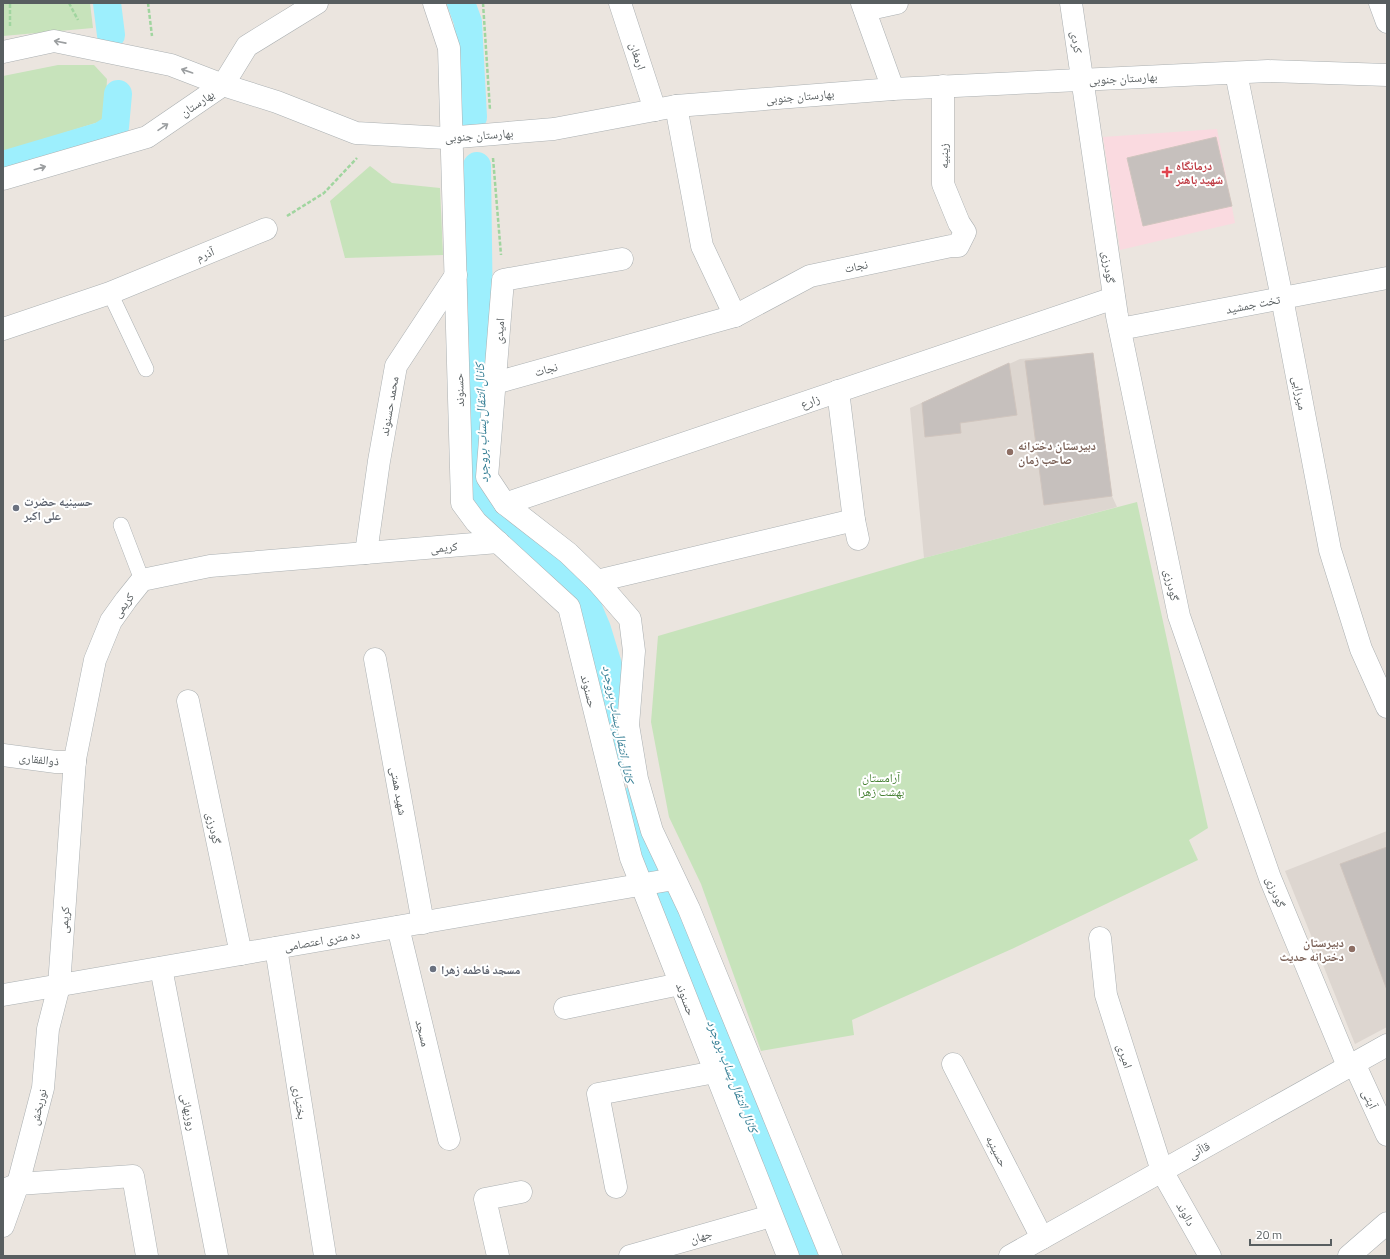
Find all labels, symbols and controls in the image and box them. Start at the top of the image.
street label: کردی [1066,30,1088,54]
one-way arrow [54,38,67,46]
street label: ارمغان [625,40,651,72]
one-way arrow [181,66,193,74]
street label: بهارستان جنوبی [1088,67,1158,89]
street label: بهارستان جنوبی [765,84,835,108]
street label: بهارستان [176,85,218,121]
one-way arrow [157,122,168,131]
street label: بهارستان جنوبی [444,123,514,147]
street label: زینبیه [934,143,953,169]
place label: درمانگاه شهید باهنر [1175,156,1223,189]
one-way arrow [34,164,47,171]
marker: درمانگاه شهید باهنر [1161,166,1173,178]
street label: آذرم [193,241,218,266]
street label: گودرزی [1097,250,1121,284]
street label: نجات [842,254,870,278]
street label: تخت جمشید [1224,289,1282,319]
street label: امیدی [489,317,509,345]
street label: نجات [532,357,560,381]
water label: کانال انتقال پساب بروجرد [469,360,493,483]
street label: حسنوند [449,372,469,407]
street label: میرزایی [1287,374,1313,412]
street label: محمد حسنوند [374,375,404,437]
street label: زارع [798,389,823,413]
place label: دبیرستان دخترانه صاحب زمان [1018,436,1096,469]
marker: دبیرستان دخترانه صاحب زمان [1005,447,1015,457]
place label: حسینیه حضرت علی اکبر [23,492,93,525]
marker: حسینیه حضرت علی اکبر [11,503,21,513]
street label: کریمی [430,536,458,558]
street label: گودرزی [1159,567,1185,603]
street label: کریمی [107,588,139,622]
water label: کانال انتقال پساب بروجرد [598,663,641,787]
street label: حسنوند [576,672,602,710]
street label: ذوالفقاری [18,747,60,771]
street label: شهید همتی [385,765,413,817]
park label: آرامستان بهشت زهرا [858,768,904,801]
street label: گودرزی [201,810,227,846]
street label: گودرزی [1261,873,1291,911]
street label: کریمی [54,906,74,934]
street label: ده متری اعتصامی [283,924,361,956]
place label: دبیرستان دخترانه حدیث [1279,933,1344,966]
marker: دبیرستان دخترانه حدیث [1347,944,1357,954]
place label: مسجد فاطمه زهرا [441,960,521,979]
marker: مسجد فاطمه زهرا [428,964,438,974]
street label: حسنوند [671,980,701,1018]
water label: کانال انتقال پساب بروجرد [702,1017,765,1138]
street label: مسجد [411,1018,435,1048]
street label: امیری [1112,1041,1138,1071]
street label: بختیاری [288,1083,312,1121]
street label: آیتی [1357,1086,1383,1113]
street label: نوربخش [24,1087,52,1127]
street label: روزبهانی [176,1092,202,1132]
street label: حسینیه [981,1132,1013,1170]
street label: قاآنی [1185,1136,1213,1164]
street label: دالوند [1172,1198,1200,1230]
scale bar [1250,1221,1331,1247]
street label: جهان [688,1224,715,1248]
text: 20 m [1256,1225,1282,1244]

